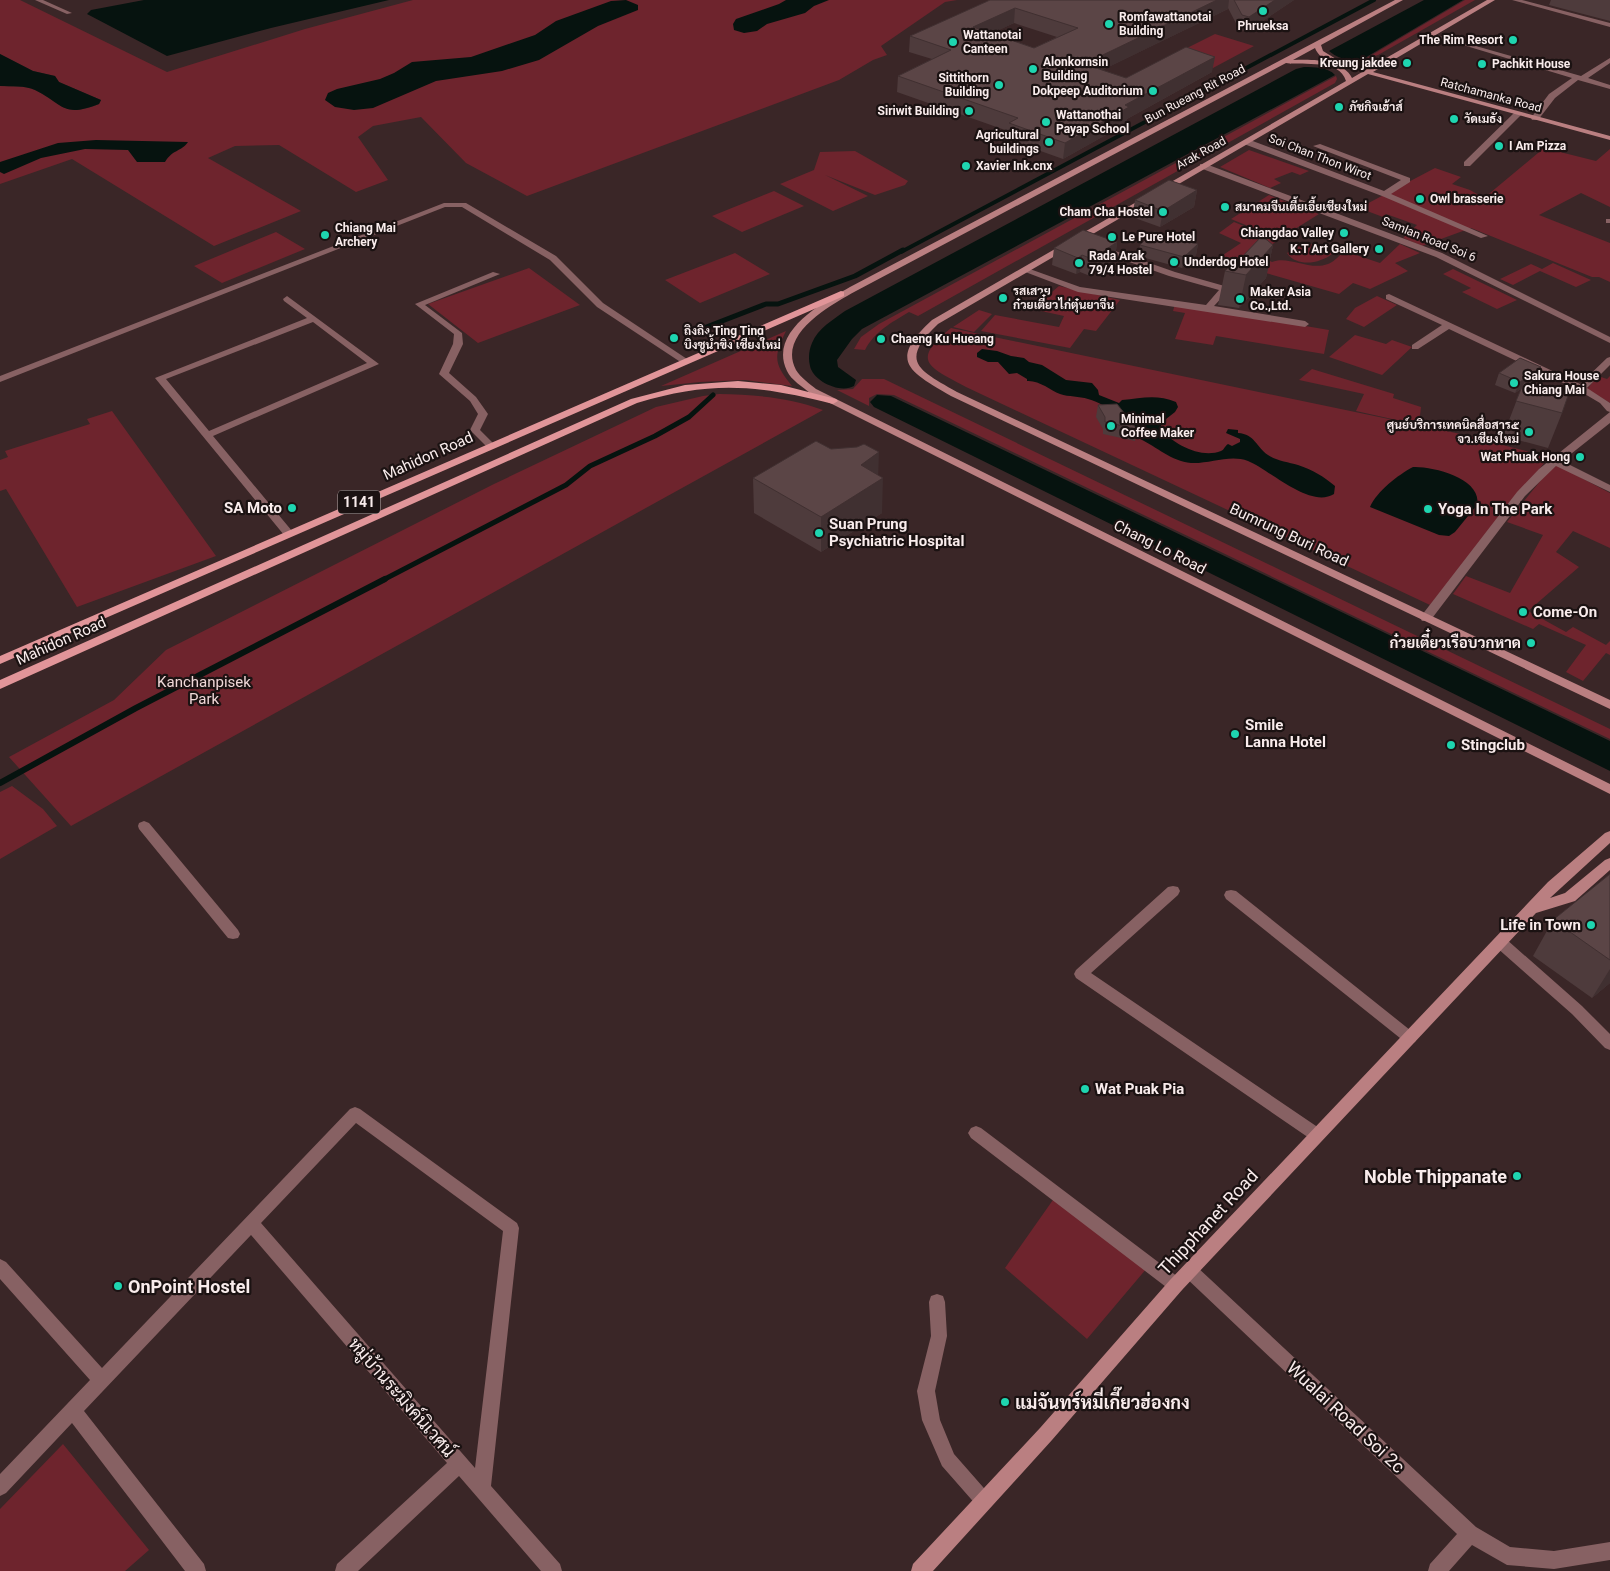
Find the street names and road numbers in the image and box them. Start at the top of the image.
street label: Bun Rueang Rit Road [1142,62,1248,126]
street label: Ratchamanka Road [1439,75,1543,115]
street label: Soi Chan Thon Wirot [1267,131,1373,183]
street label: Arak Road [1174,134,1228,172]
street label: Samlan Road Soi 6 [1380,214,1478,264]
street label: Mahidon Road [380,428,476,484]
road number: 1141 [338,491,380,514]
street label: Bumrung Buri Road [1227,500,1351,570]
street label: Chang Lo Road [1111,516,1209,578]
street label: Mahidon Road [13,613,109,669]
street label: Thipphanet Road [1154,1165,1262,1279]
street label: หมู่บ้านระมิงค์นิเวศน์ [342,1332,461,1463]
street label: Wualai Road Soi 2c [1283,1357,1409,1477]

